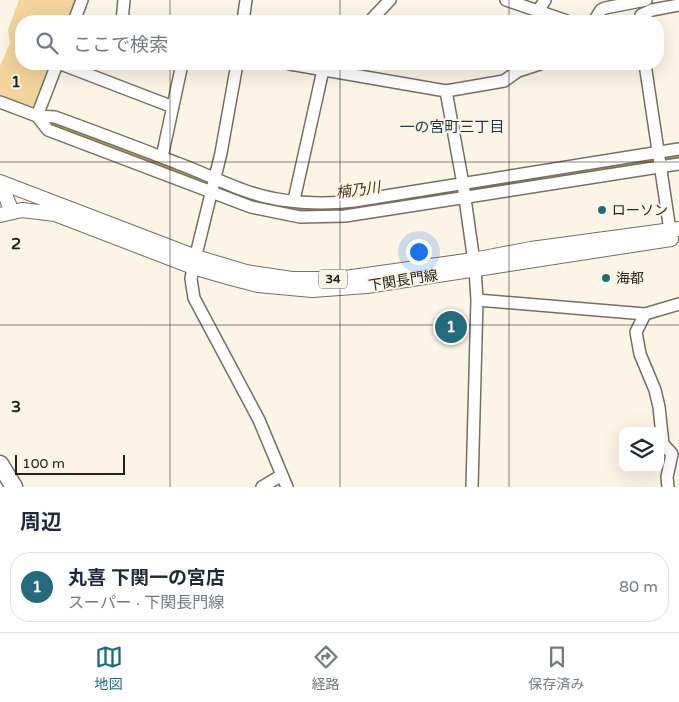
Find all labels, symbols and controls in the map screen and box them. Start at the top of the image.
search box [15,15,664,70]
icon: search [33,29,61,57]
text: ここで検索 [73,34,168,56]
text: 1 [11,72,21,92]
district label: 一の宮町三丁目 [399,118,505,136]
water label: 楠乃川 [334,178,384,202]
place label: ローソン [612,202,668,219]
marker: ローソン [596,204,608,216]
text: 2 [11,234,21,254]
your location [406,239,432,265]
street label: 下関長門線 [367,267,439,294]
road number: 34 [319,270,347,288]
place label: 海都 [616,270,644,287]
marker: 海都 [600,272,612,284]
pin: 1 [435,308,467,346]
text: 3 [11,397,21,417]
map controls [619,427,664,472]
button: layers [619,427,664,472]
scale bar [15,452,125,475]
text: 100 m [22,455,65,472]
text: 周辺 [20,510,62,535]
text: 丸喜 下関一の宮店 [68,567,225,589]
text: 1 [32,577,42,597]
text: 80 m [619,577,658,597]
text: スーパー · 下関長門線 [68,593,224,613]
tab: 地図 [95,643,123,693]
tab: 経路 [312,643,340,693]
tab: 保存済み [529,643,585,693]

